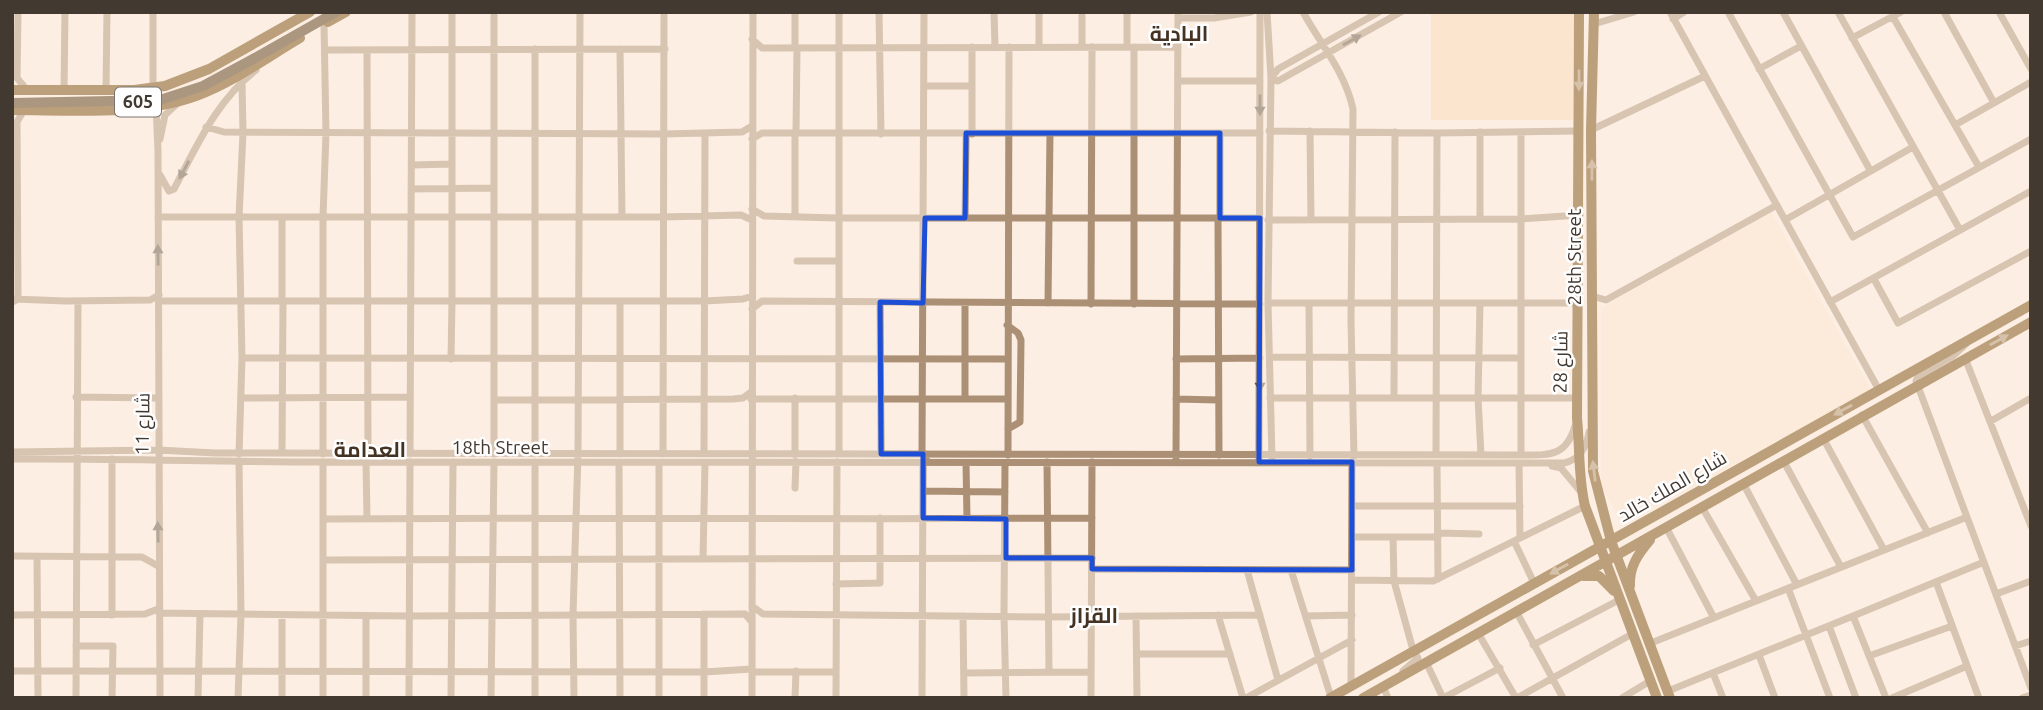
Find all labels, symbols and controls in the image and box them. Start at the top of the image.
district label: البادية [1150,21,1208,46]
one-way arrow [1343,34,1362,46]
one-way arrow [1573,70,1585,92]
road number: 605 [115,88,161,116]
one-way arrow [1254,94,1266,116]
one-way arrow [1586,159,1597,181]
one-way arrow [178,161,190,180]
street label: 28th Street [1563,208,1585,306]
one-way arrow [153,244,164,266]
street label: شارع 28 [1548,331,1575,394]
one-way arrow [1989,334,2008,346]
one-way arrow [1254,371,1266,393]
street label: شارع 11 [130,393,157,456]
one-way arrow [1833,404,1853,416]
street label: 18th Street [451,436,549,458]
district label: العدامة [334,437,406,461]
street label: شارع الملك خالد [1614,446,1732,529]
one-way arrow [1588,460,1599,482]
one-way arrow [152,520,164,542]
one-way arrow [1550,563,1569,575]
district label: القزاز [1069,603,1118,628]

